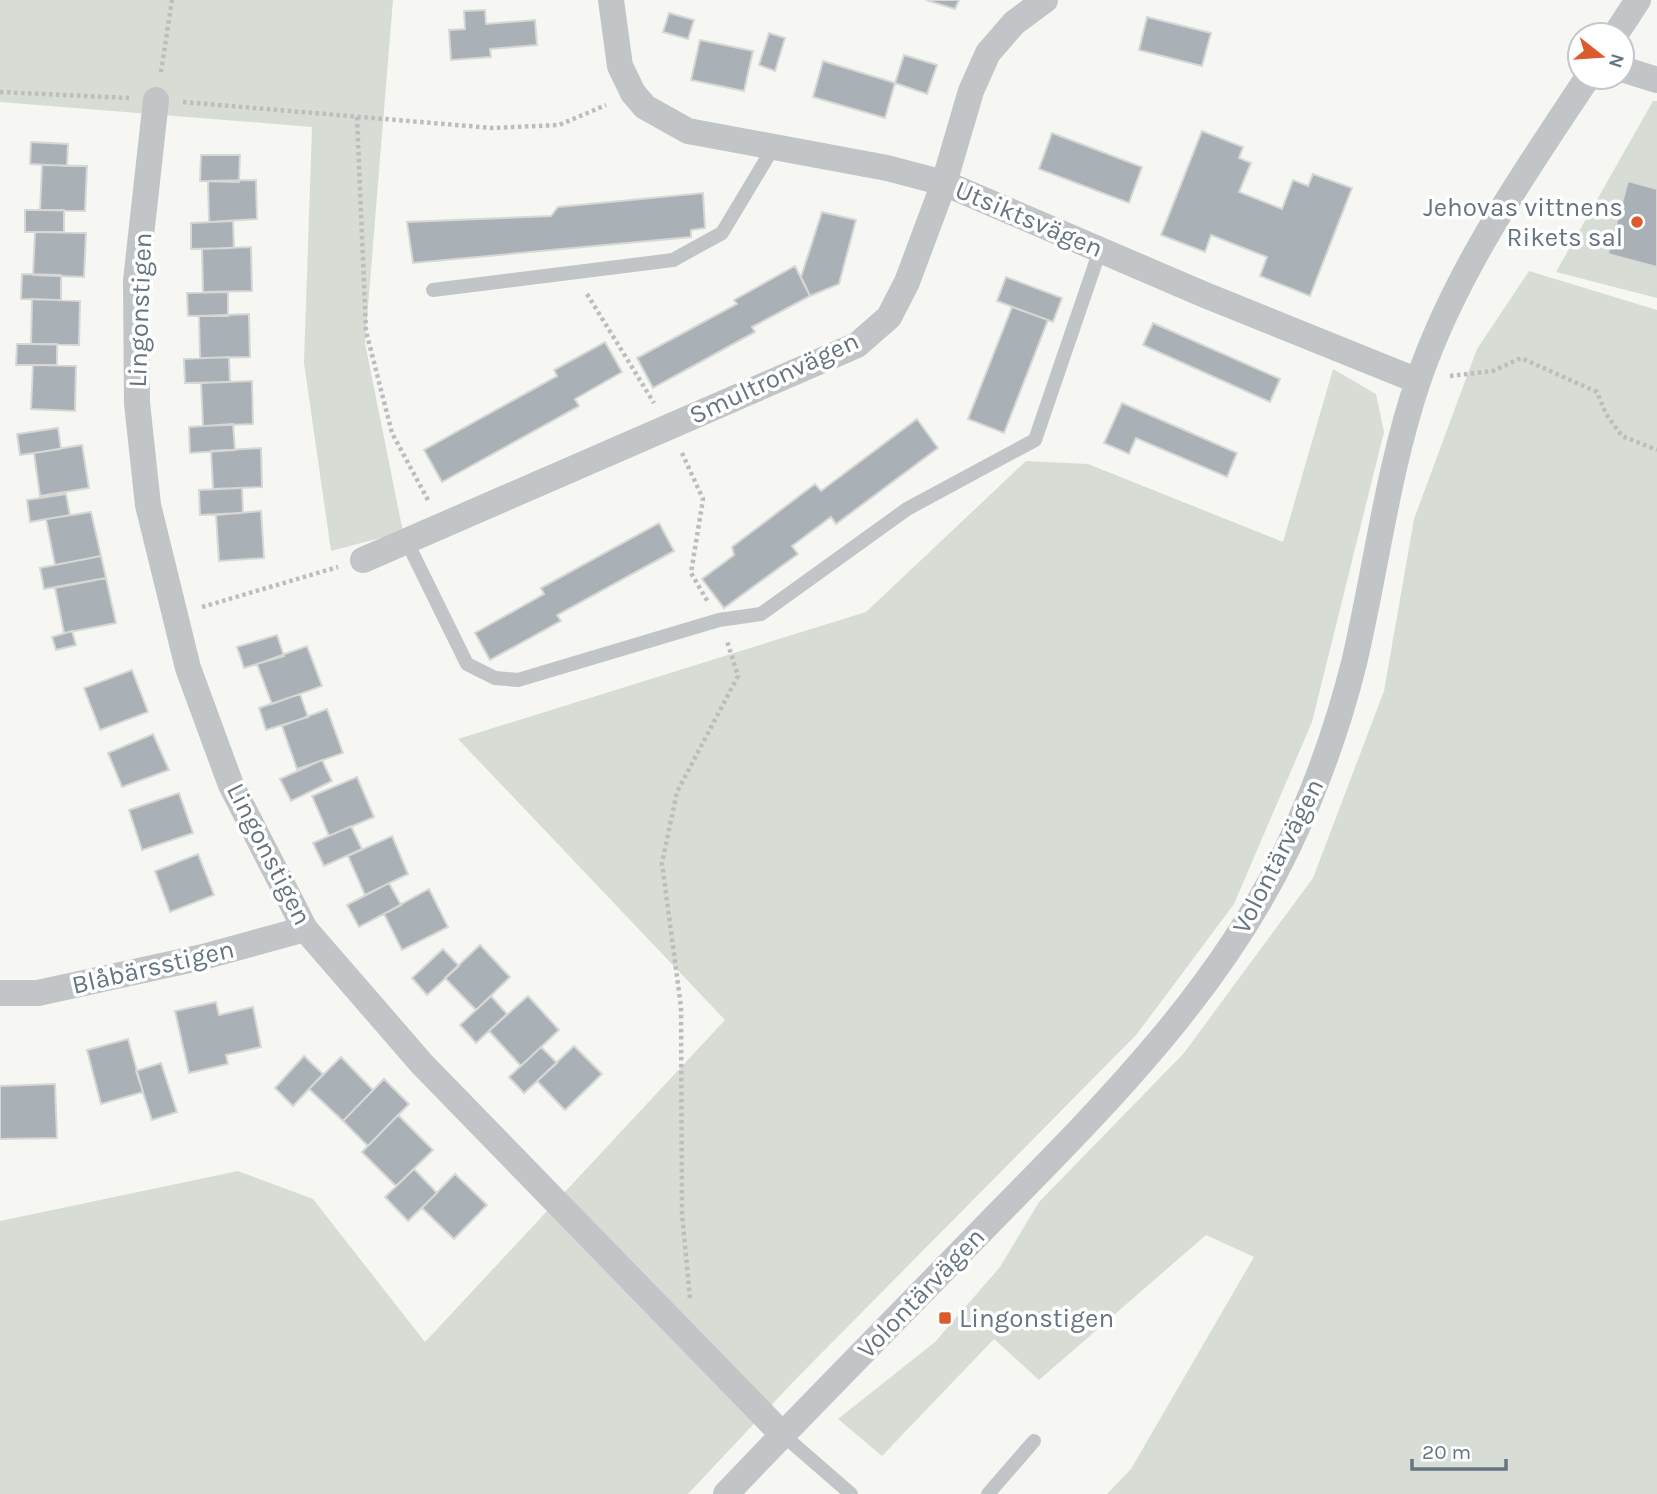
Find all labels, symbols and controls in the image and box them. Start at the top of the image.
north arrow [1566,21,1636,91]
text: N [1604,51,1629,70]
street label: Utsiktsvägen [951,174,1107,264]
place label: Jehovas vittnens Rikets sal [1423,192,1623,253]
marker: Jehovas vittnens Rikets sal [1629,214,1645,230]
street label: Lingonstigen [122,232,158,388]
street label: Smultronvägen [684,325,864,431]
street label: Volontärvägen [1226,773,1330,939]
street label: Lingonstigen [220,778,318,930]
street label: Blåbärsstigen [69,933,237,1001]
street label: Volontärvägen [851,1221,991,1365]
place label: Lingonstigen [959,1303,1114,1334]
marker: Lingonstigen [937,1310,953,1326]
scale bar [1412,1428,1506,1472]
text: 20 m [1422,1440,1471,1464]

